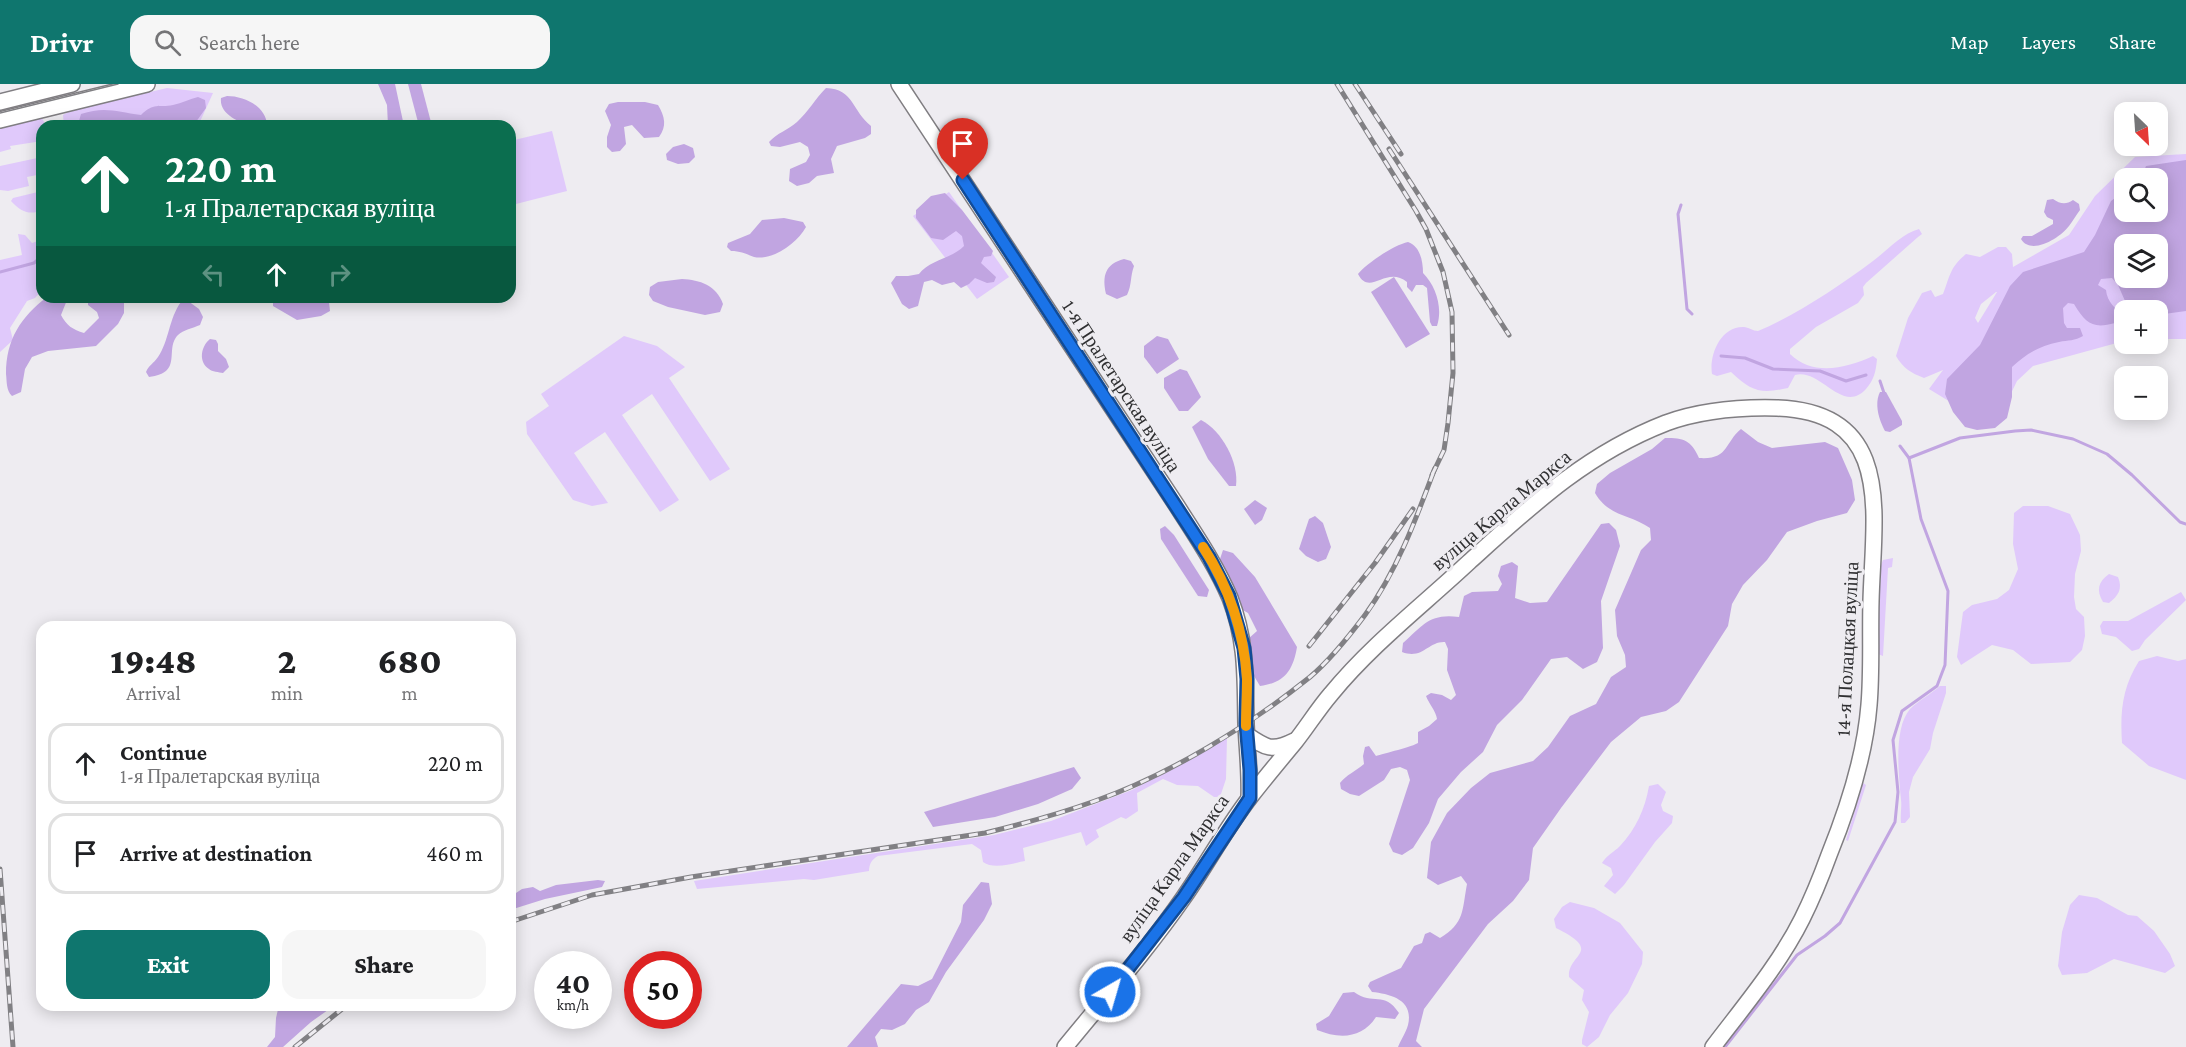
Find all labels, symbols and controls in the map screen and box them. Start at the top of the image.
search box [130,15,550,69]
icon: search [151,26,184,59]
text: Drivr [30,27,94,58]
text: Search here [199,30,300,55]
text: Map [1950,30,1989,54]
text: Layers [2022,30,2076,54]
text: Share [2109,30,2156,54]
north arrow [2114,102,2168,156]
map controls [2114,102,2168,420]
pin [937,118,988,180]
icon: arrive [946,127,979,160]
icon: ahead [66,144,144,222]
text: 220 m [165,144,276,191]
button: search [2114,168,2168,222]
text: 1-я Пралетарская вуліца [165,193,435,223]
button: layers [2114,234,2168,288]
icon: left [197,258,230,291]
icon: ahead [260,258,293,291]
icon: right [323,258,356,291]
street label: 1-я Пралетарская вуліца [1057,296,1186,477]
button: + [2114,300,2168,354]
button: − [2114,366,2168,420]
street label: вуліца Карла Маркса [1427,445,1576,575]
street label: 14-я Полацкая вуліца [1831,561,1864,737]
text: 19:48 [110,641,197,681]
text: 2 [278,641,296,681]
text: 680 [377,641,442,681]
text: Arrival [126,682,181,704]
text: min [271,682,303,704]
text: m [401,682,418,704]
text: Continue [120,740,207,765]
icon: ahead [69,747,102,780]
text: 220 m [428,751,483,776]
text: 1-я Пралетарская вуліца [120,765,320,787]
street label: вуліца Карла Маркса [1115,790,1234,947]
icon: arrive [69,837,102,870]
text: Arrive at destination [120,841,312,866]
text: 460 m [426,841,483,866]
button: Exit [66,930,270,999]
button: Share [282,930,486,999]
speed limit sign: 50 [624,951,702,1029]
position arrow [1078,960,1142,1024]
text: 40 [556,966,590,999]
text: km/h [557,997,589,1013]

